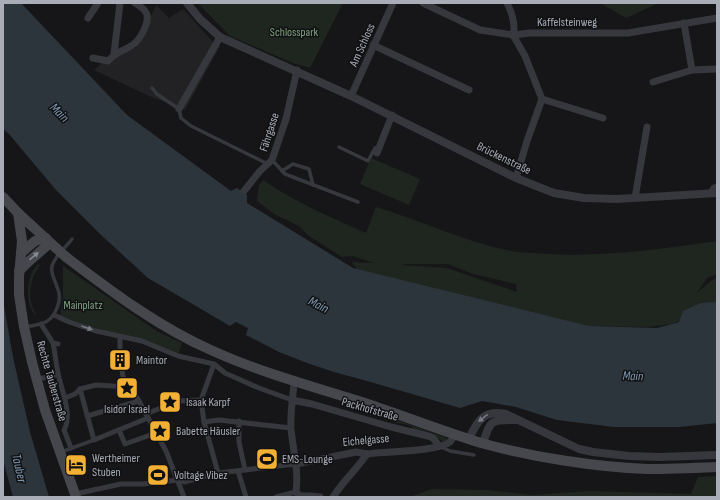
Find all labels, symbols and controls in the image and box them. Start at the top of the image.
street label: Kaffelsteinweg [537,15,597,30]
street label: Am Schloss [346,21,379,70]
park label: Schlosspark [270,25,319,40]
water label: Main [46,100,73,126]
street label: Fährgasse [256,111,283,153]
street label: Brückenstraße [474,139,534,178]
one-way arrow [29,252,39,261]
water label: Main [306,293,332,317]
park label: Mainplatz [64,298,103,313]
one-way arrow [81,325,93,331]
street label: Rechte Tauberstraße [33,339,70,423]
building icon: Maintor [107,347,133,373]
place label: Maintor [136,353,168,368]
water label: Main [622,368,644,384]
place icon: Isidor Israel [114,375,140,401]
place icon: Isaak Karpf [157,389,183,415]
street label: Packhofstraße [340,394,400,425]
place label: Isaak Karpf [186,395,231,410]
place label: Isidor Israel [104,402,150,417]
one-way arrow [477,414,488,422]
place icon: Babette Häusler [147,418,173,444]
place label: Babette Häusler [176,424,241,439]
street label: Eichelgasse [342,431,390,450]
sports icon: EMS-Lounge [254,446,280,472]
place label: Wertheimer Stuben [92,451,140,480]
water label: Tauber [8,452,30,485]
hotel icon: Wertheimer Stuben [63,452,89,478]
place label: EMS-Lounge [282,452,333,467]
sports icon: Voltage Vibez [145,462,171,488]
place label: Voltage Vibez [174,468,228,483]

